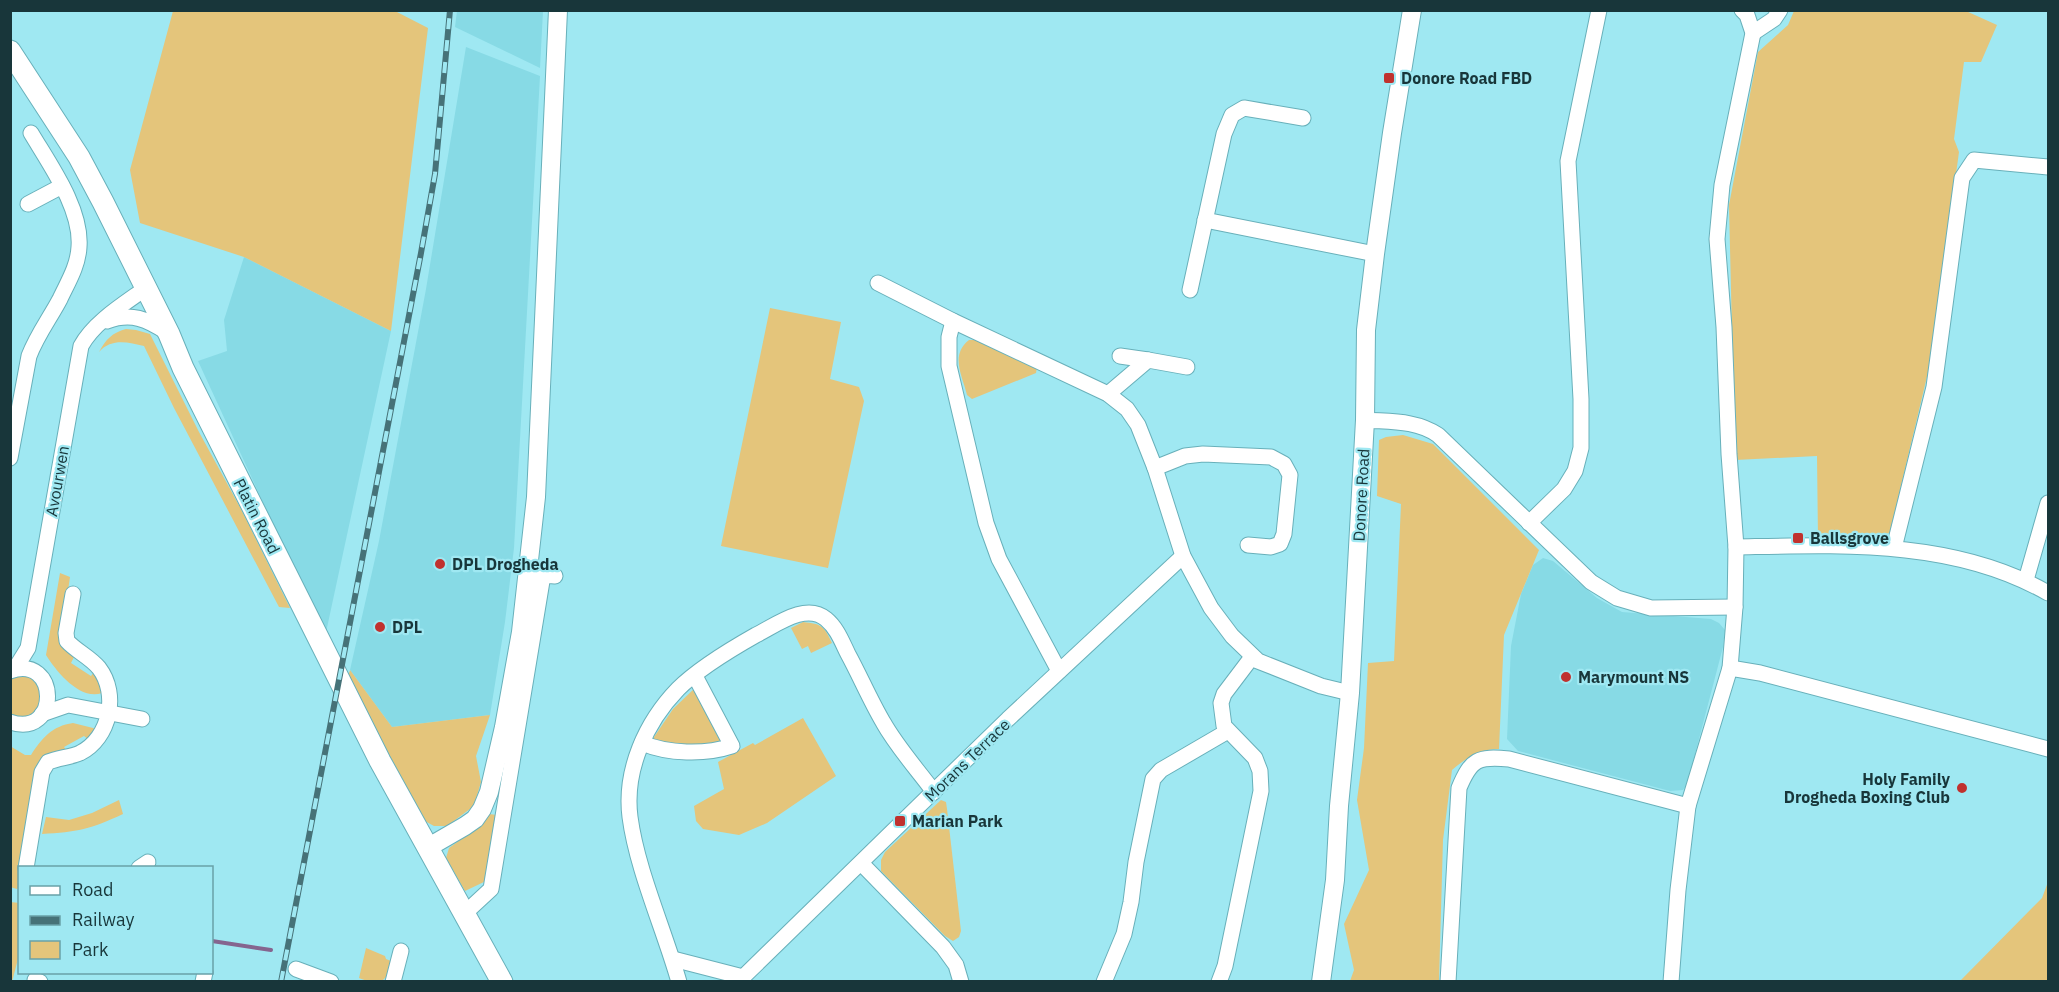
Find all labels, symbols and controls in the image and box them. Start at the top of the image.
place label: Donore Road FBD [1401,68,1532,88]
marker: Donore Road FBD [1382,71,1396,85]
street label: Avourwen [41,444,73,518]
street label: Donore Road [1349,448,1373,542]
street label: Platin Road [230,475,284,557]
place label: Ballsgrove [1810,528,1889,548]
marker: Ballsgrove [1791,531,1805,545]
place label: DPL Drogheda [452,554,559,574]
marker: DPL Drogheda [433,557,447,571]
place label: DPL [392,617,422,637]
marker: DPL [373,620,387,634]
place label: Marymount NS [1578,667,1689,687]
marker: Marymount NS [1559,670,1573,684]
street label: Morans Terrace [920,714,1014,806]
place label: Holy Family Drogheda Boxing Club [1784,769,1950,807]
marker: Holy Family Drogheda Boxing Club [1955,781,1969,795]
place label: Marian Park [912,811,1003,831]
marker: Marian Park [893,814,907,828]
legend [18,866,213,974]
text: Road [72,878,113,901]
text: Railway [72,908,134,931]
text: Park [72,938,109,961]

